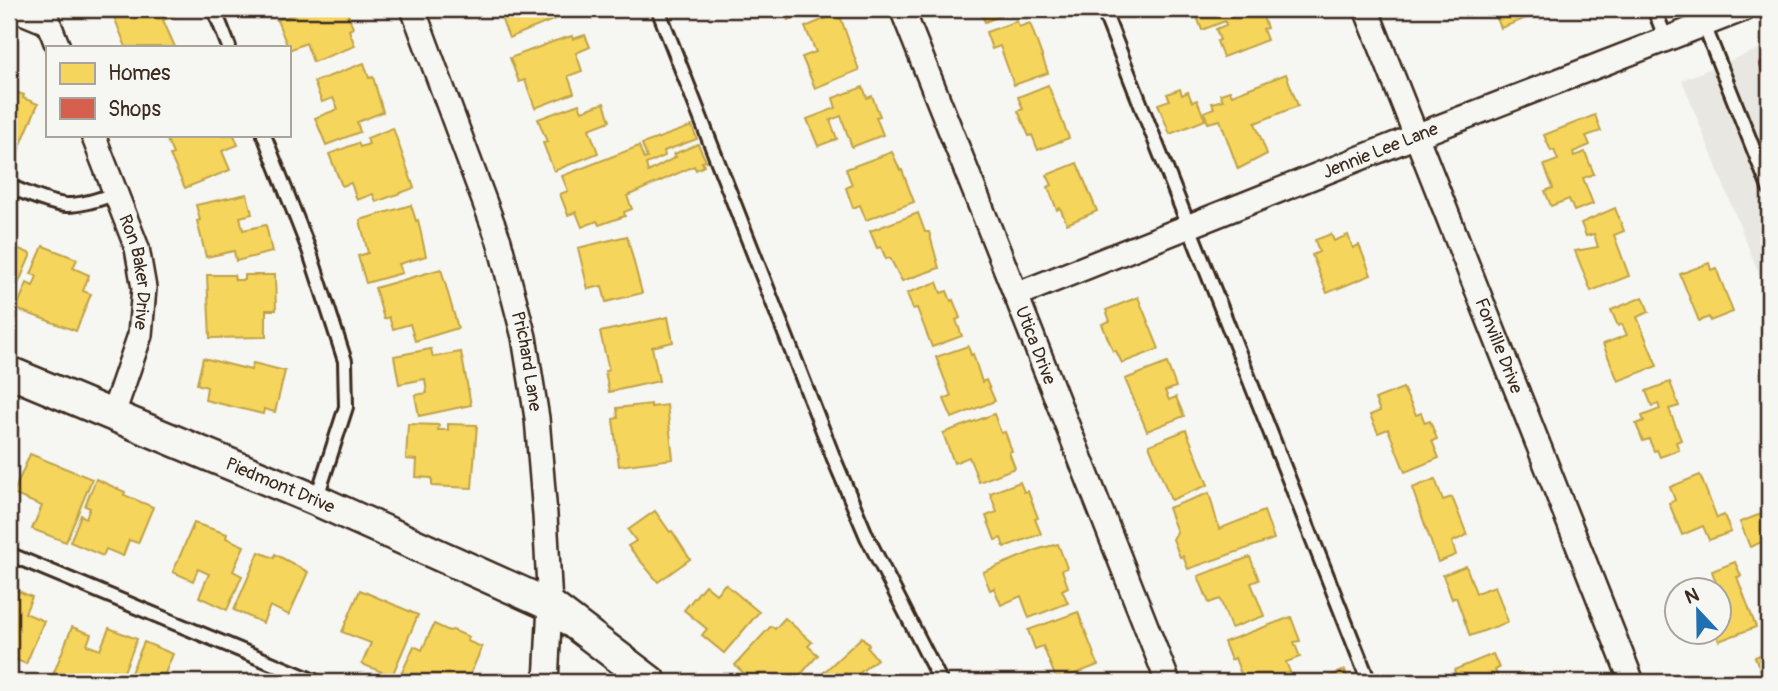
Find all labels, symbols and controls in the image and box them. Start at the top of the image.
legend [46,46,290,136]
text: Homes [108,60,171,87]
text: Shops [108,96,161,123]
street label: Jennie Lee Lane [1319,117,1442,184]
street label: Ron Baker Drive [113,211,155,331]
street label: Fonville Drive [1469,295,1528,397]
street label: Utica Drive [1010,303,1061,388]
street label: Prichard Lane [506,309,547,413]
street label: Piedmont Drive [222,453,338,519]
north arrow [1662,576,1732,646]
text: N [1682,583,1703,610]

